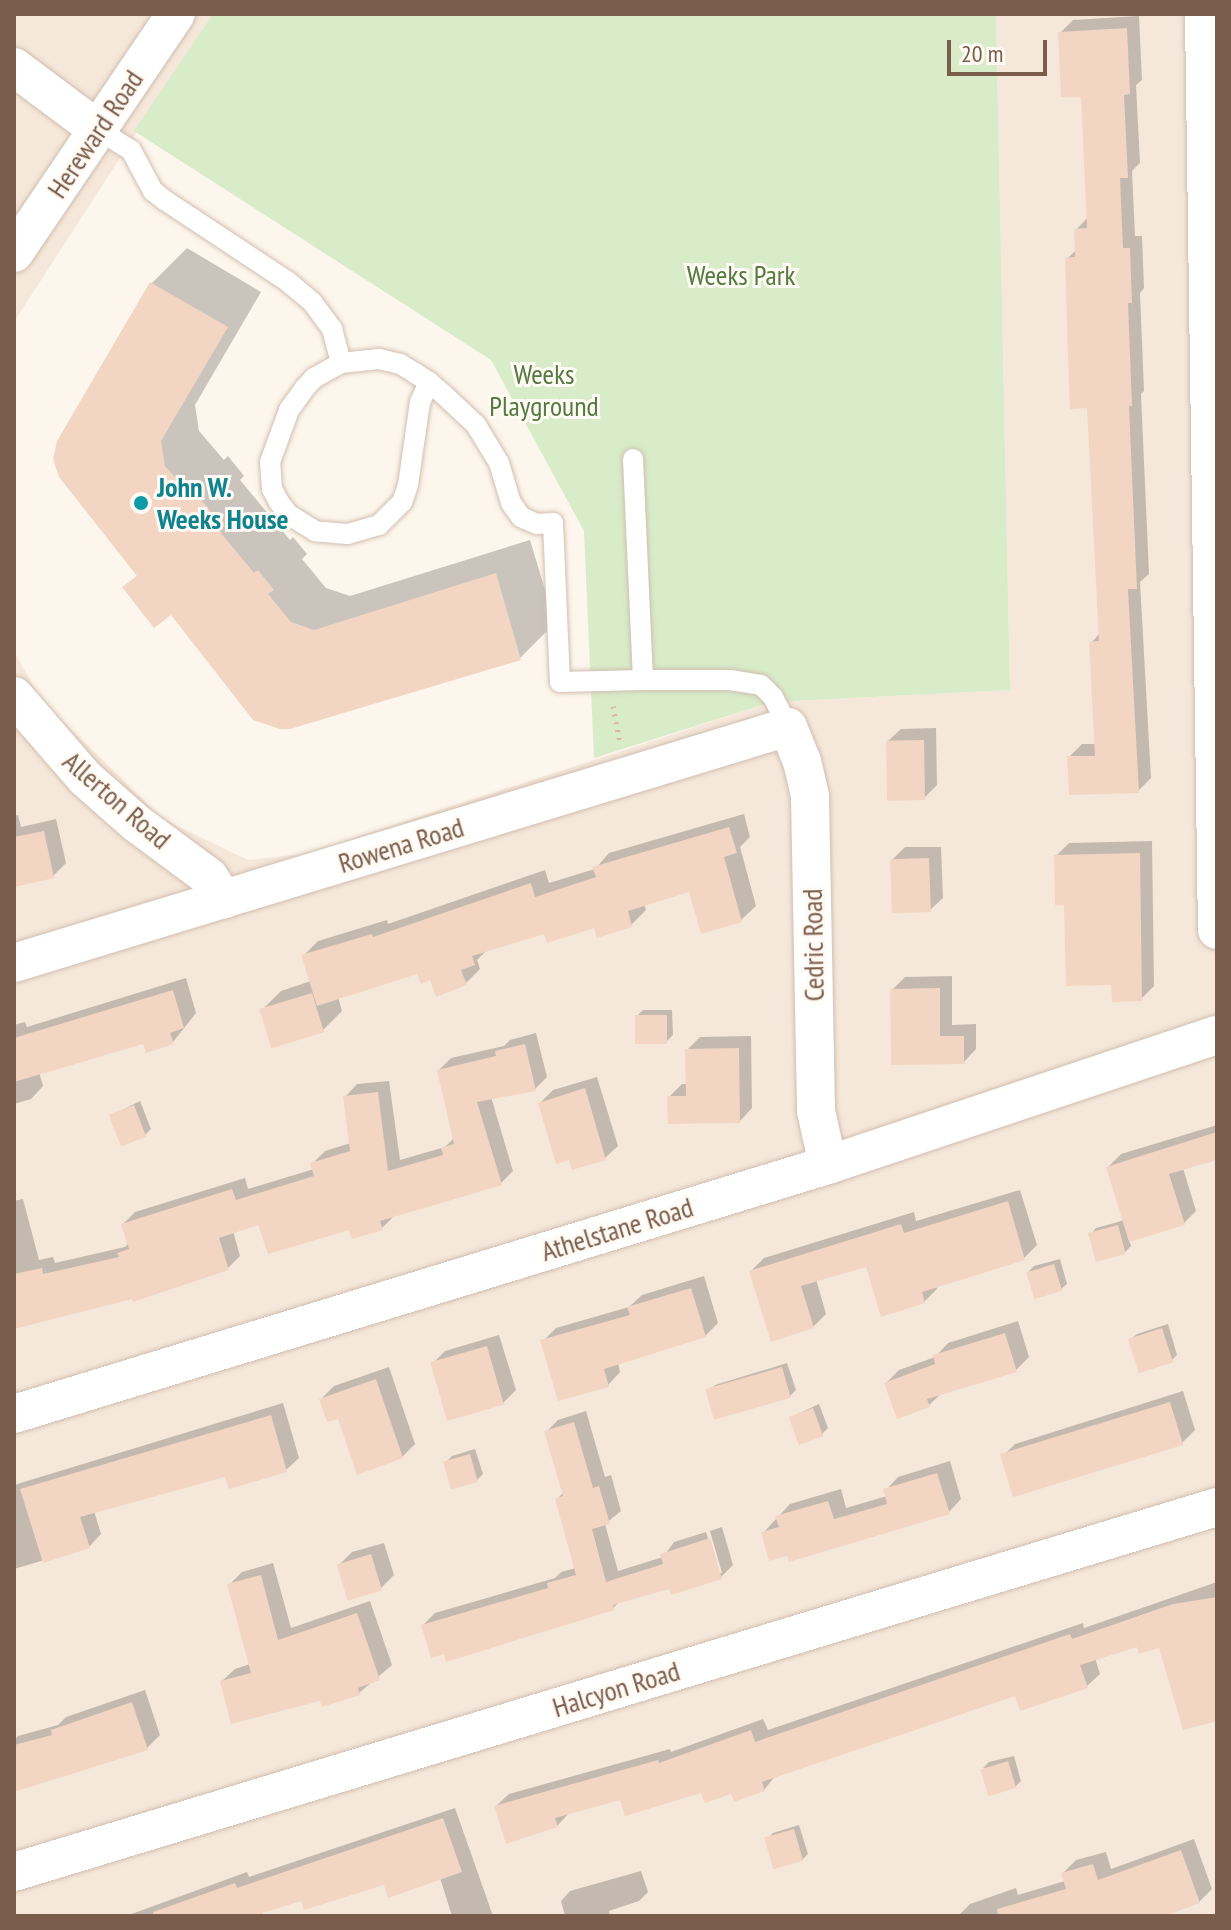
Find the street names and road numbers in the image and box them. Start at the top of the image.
street label: Hereward Road [40,64,150,204]
street label: Allerton Road [56,744,178,856]
street label: Rowena Road [334,810,468,880]
street label: Cedric Road [795,888,831,1002]
street label: Athelstane Road [537,1190,697,1268]
street label: Halcyon Road [548,1654,684,1724]

